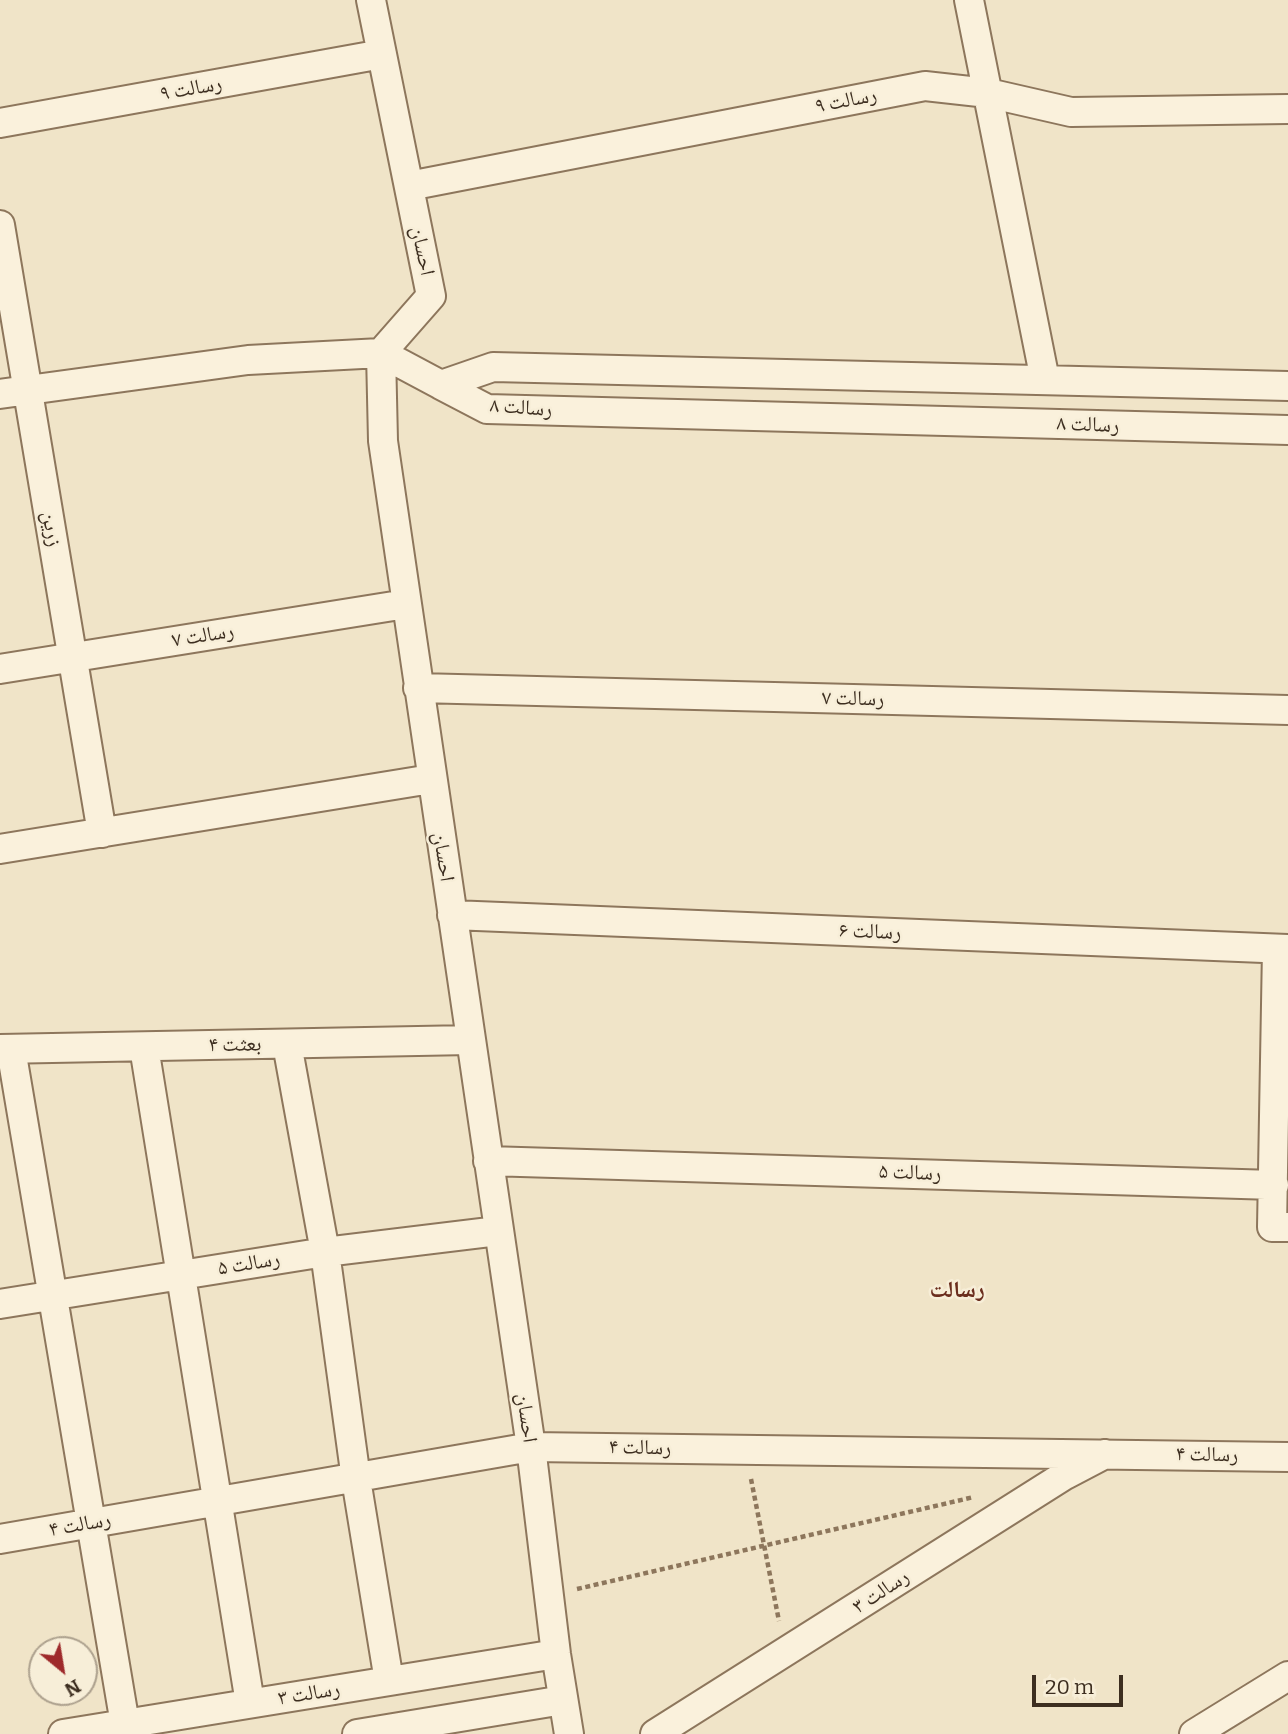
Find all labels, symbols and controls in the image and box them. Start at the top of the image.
street label: رسالت ۹ [158,71,224,107]
street label: رسالت ۹ [813,83,879,119]
street label: احسان [404,224,440,278]
street label: رسالت ۸ [489,393,553,423]
street label: رسالت ۸ [1056,411,1120,439]
street label: زرین [35,509,67,549]
street label: رسالت ۷ [170,619,236,653]
street label: رسالت ۷ [822,686,884,712]
street label: احسان [427,830,459,884]
street label: رسالت ۶ [838,918,902,946]
street label: بعثت ۴ [208,1032,262,1058]
street label: رسالت ۵ [878,1159,942,1187]
street label: رسالت ۵ [216,1247,282,1281]
district label: رسالت [929,1277,985,1305]
street label: احسان [510,1392,542,1444]
street label: رسالت ۴ [609,1435,671,1461]
street label: رسالت ۴ [1176,1442,1238,1468]
street label: رسالت ۴ [47,1507,113,1543]
street label: رسالت ۳ [848,1564,914,1620]
north arrow [28,1636,98,1706]
scale bar [1036,1660,1127,1704]
text: N [61,1674,85,1702]
text: 20 m [1045,1674,1094,1700]
street label: رسالت ۳ [276,1677,342,1711]

